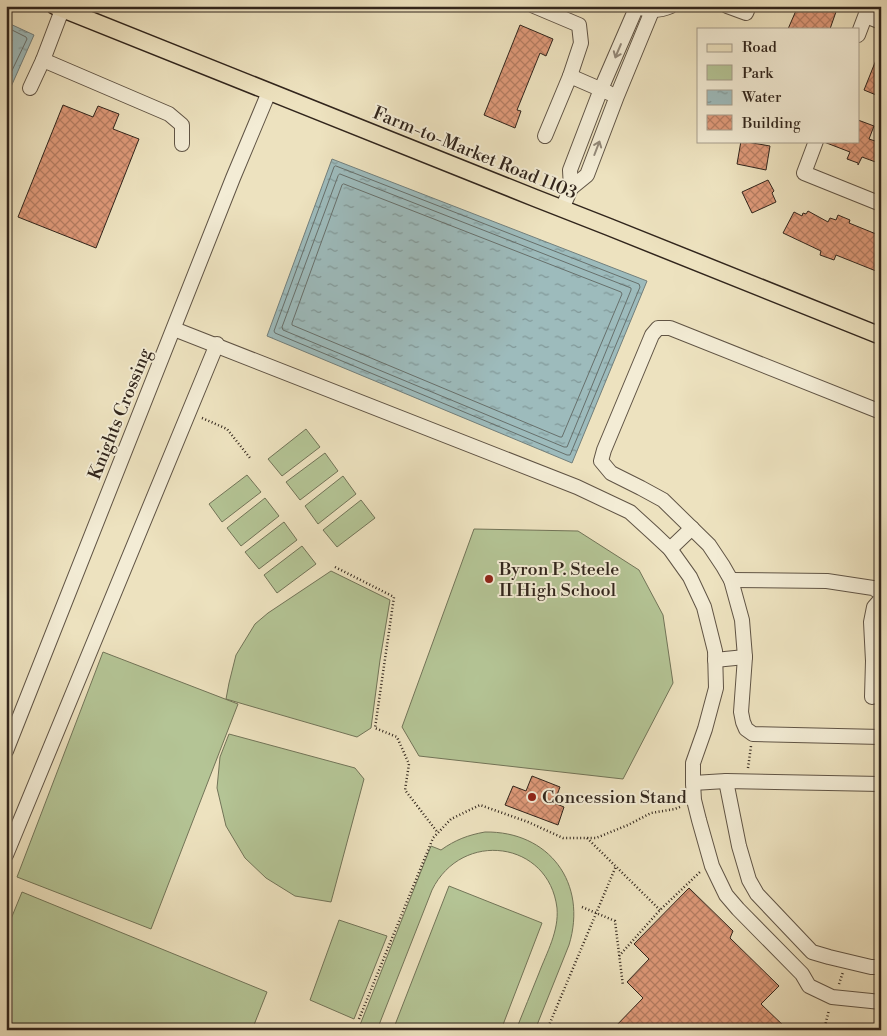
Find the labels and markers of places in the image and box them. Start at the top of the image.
place label: Byron P. Steele II High School [498,558,619,602]
marker: Byron P. Steele II High School [483,573,495,585]
place label: Concession Stand [542,786,687,809]
marker: Concession Stand [526,791,538,803]

